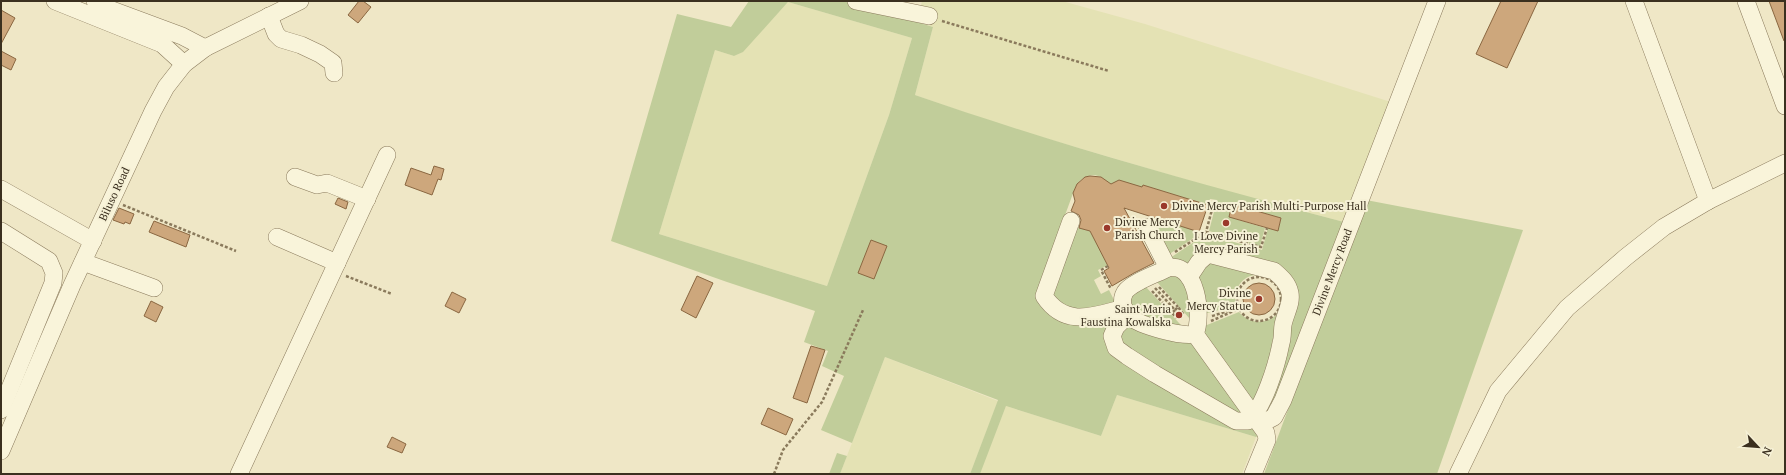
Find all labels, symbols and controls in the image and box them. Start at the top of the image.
street label: Biluso Road [95,165,133,223]
place label: Divine Mercy Parish Multi-Purpose Hall [1172,199,1367,213]
marker: Divine Mercy Parish Multi-Purpose Hall [1159,201,1169,211]
place label: Divine Mercy Parish Church [1115,215,1185,242]
marker: I Love Divine Mercy Parish [1221,218,1231,228]
marker: Divine Mercy Parish Church [1102,223,1112,233]
street label: Divine Mercy Road [1309,227,1355,317]
place label: I Love Divine Mercy Parish [1194,229,1259,256]
place label: Divine Mercy Statue [1187,286,1251,313]
marker: Divine Mercy Statue [1254,294,1264,304]
place label: Saint Maria Faustina Kowalska [1081,302,1171,329]
marker: Saint Maria Faustina Kowalska [1174,310,1184,320]
north arrow [1738,427,1778,467]
text: N [1759,445,1775,459]

